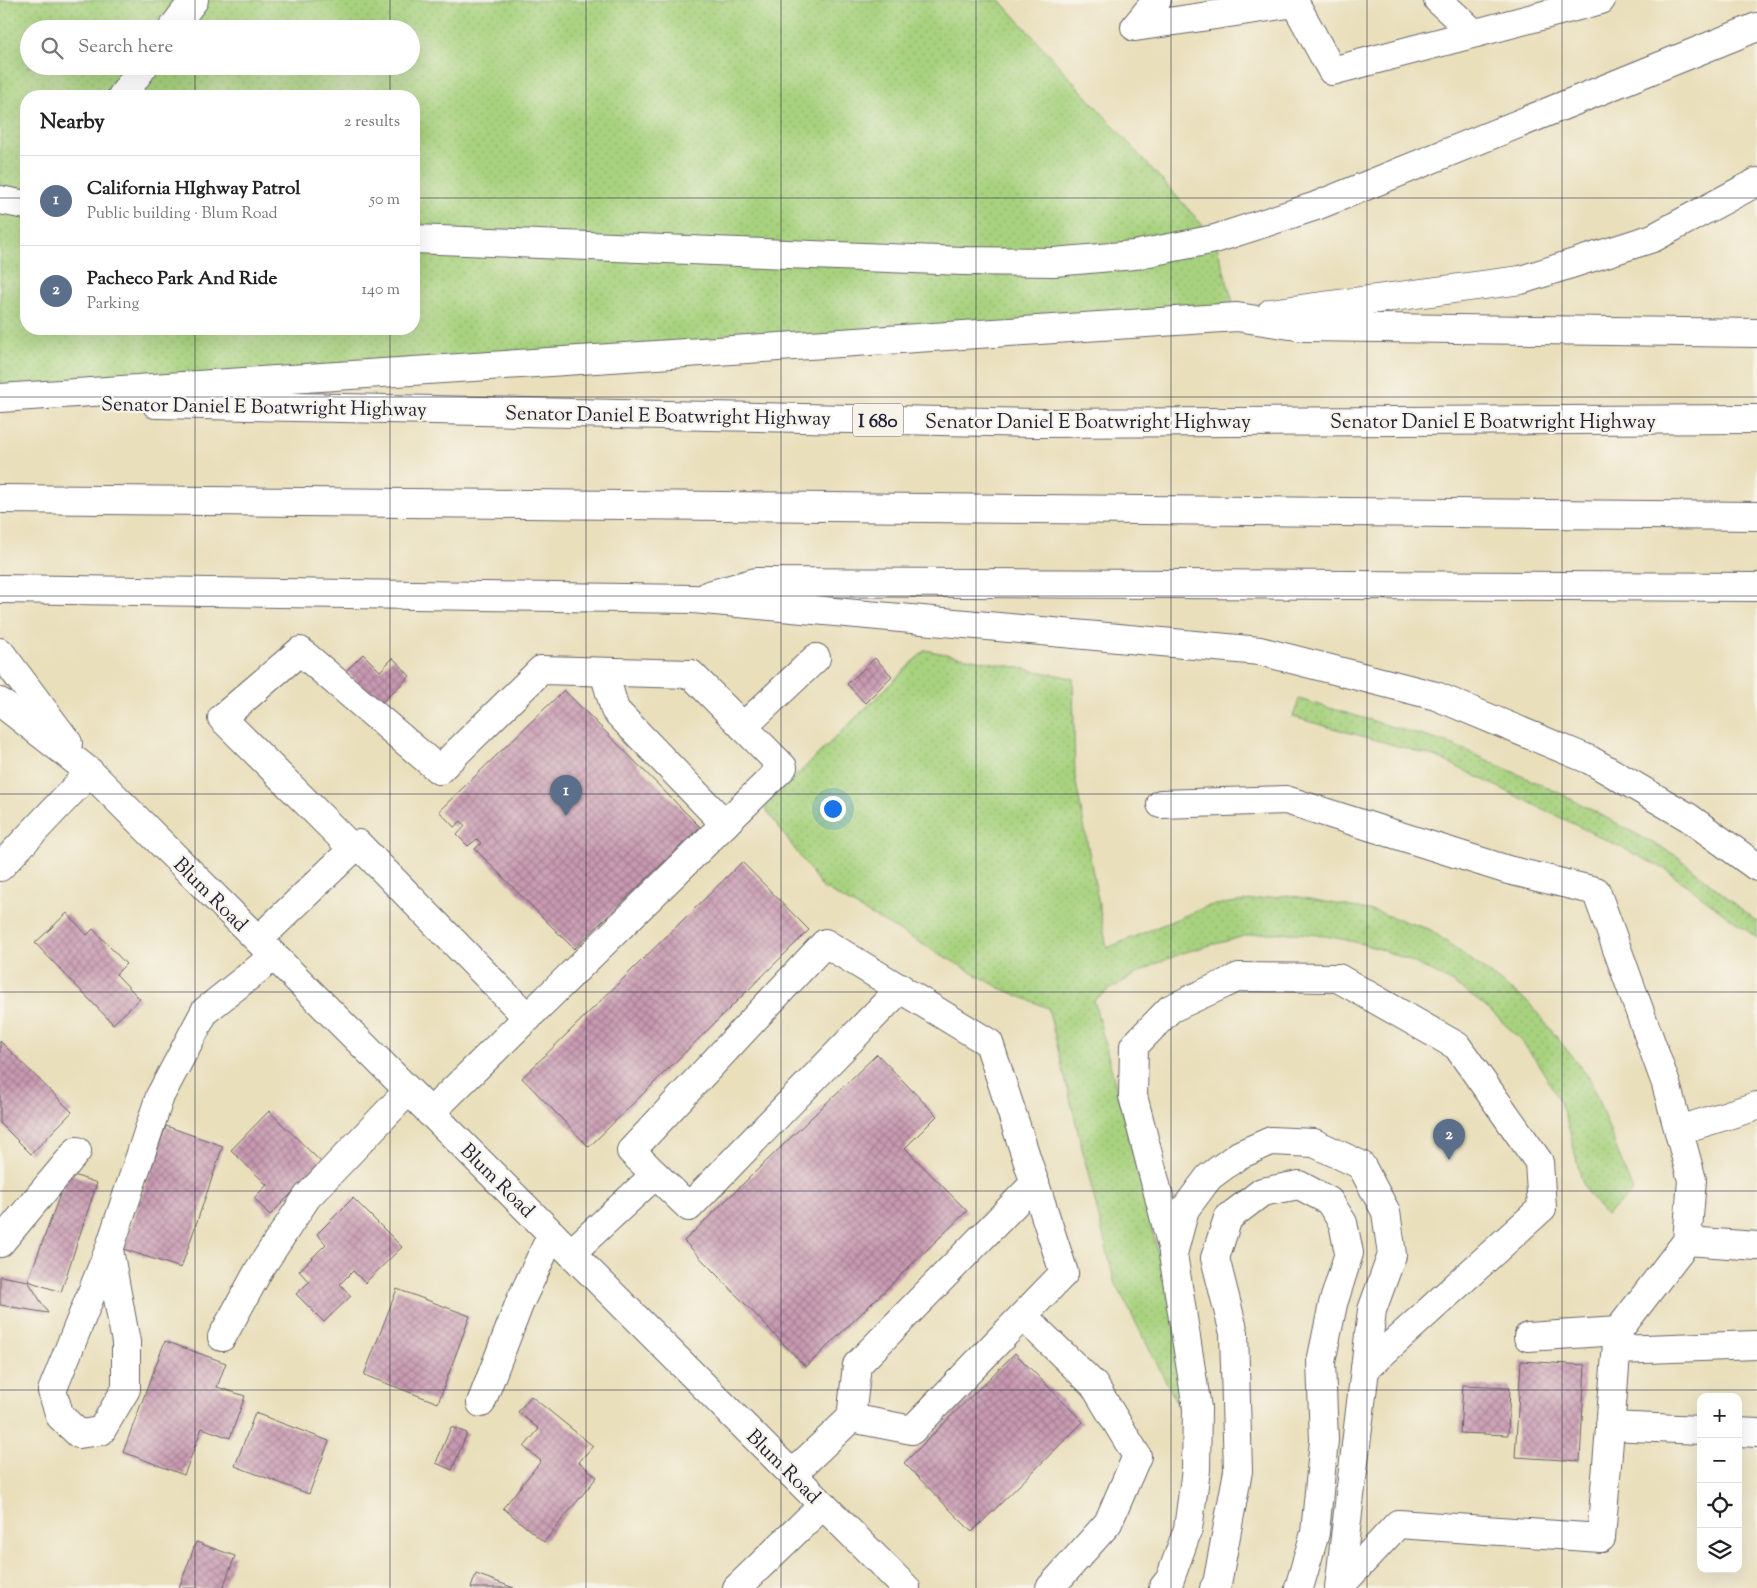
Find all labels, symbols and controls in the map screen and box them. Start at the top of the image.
search box [20,20,420,75]
icon: search [38,34,66,62]
text: Search here [78,34,173,61]
text: Nearby [40,108,105,138]
text: 2 results [344,111,400,134]
text: California HIghway Patrol [87,176,301,203]
text: 1 [53,189,59,212]
text: 50 m [369,189,400,212]
text: Public building · Blum Road [87,203,278,226]
text: Pacheco Park And Ride [87,266,277,293]
text: 2 [52,279,60,302]
text: 140 m [362,279,400,302]
text: Parking [87,293,139,316]
street label: Senator Daniel E Boatwright Highway [101,391,427,426]
street label: Senator Daniel E Boatwright Highway [505,400,831,435]
road number: I 680 [853,404,903,436]
street label: Senator Daniel E Boatwright Highway [925,409,1251,438]
street label: Senator Daniel E Boatwright Highway [1330,409,1656,438]
pin: 1 [550,775,582,816]
your location [820,796,846,822]
street label: Blum Road [165,852,253,940]
pin: 2 [1433,1119,1465,1160]
street label: Blum Road [452,1138,540,1226]
map controls [1697,1393,1742,1573]
button: + [1697,1393,1742,1438]
street label: Blum Road [738,1424,826,1512]
button: − [1697,1438,1742,1483]
button: locate [1697,1483,1742,1528]
button: layers [1697,1528,1742,1573]

